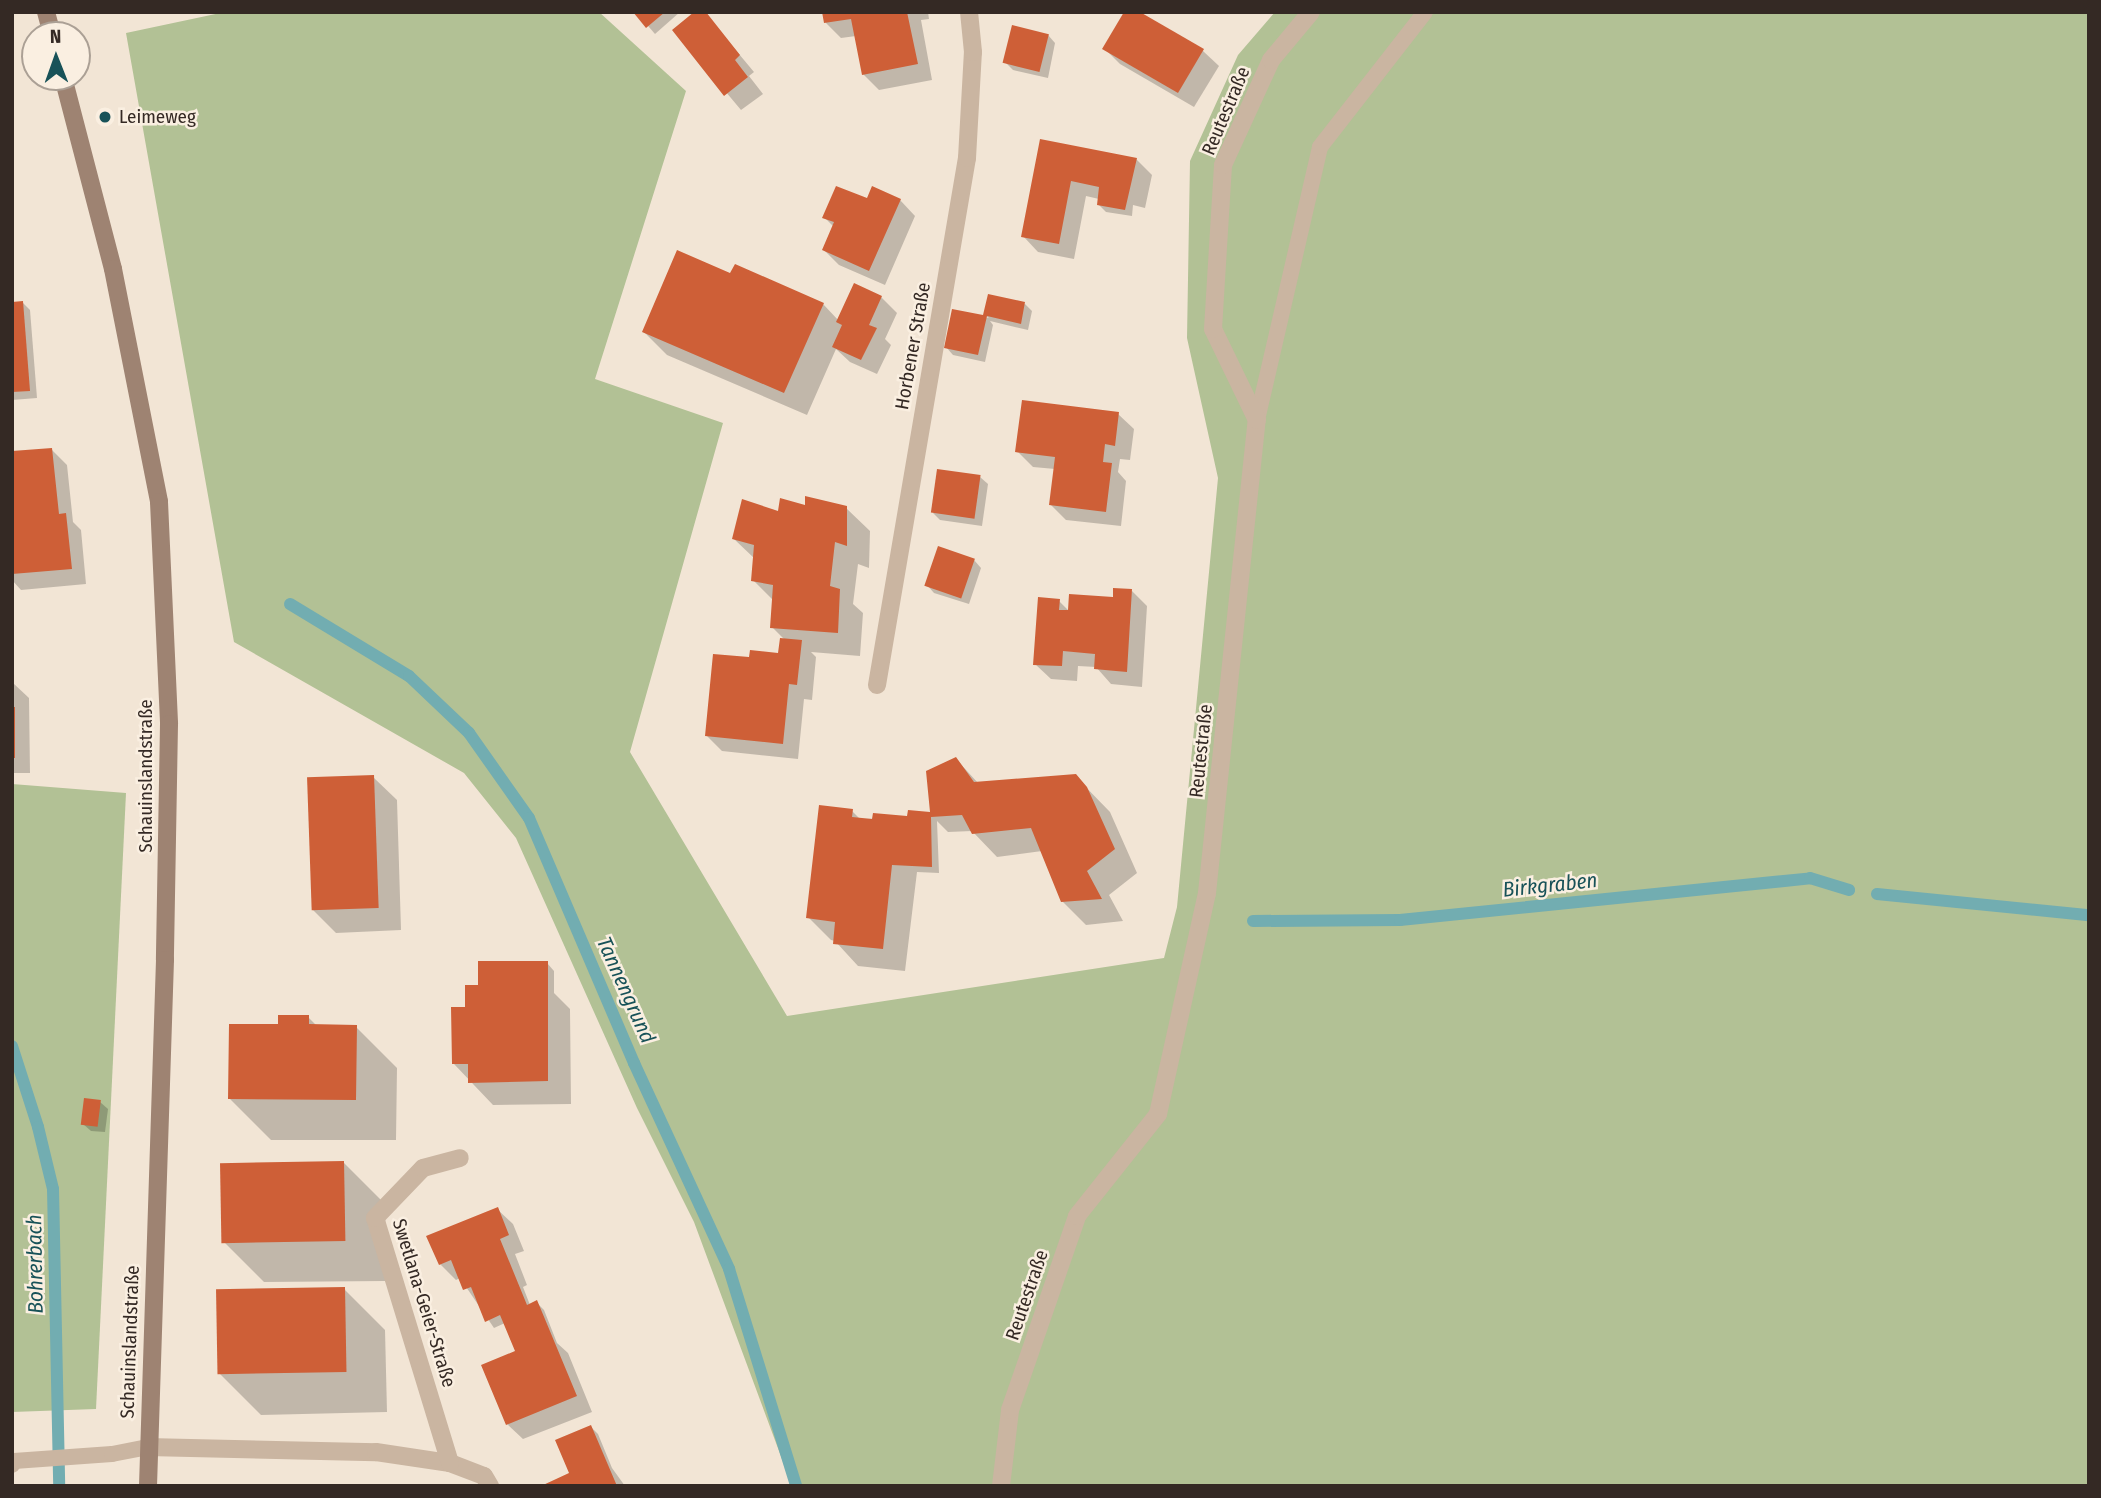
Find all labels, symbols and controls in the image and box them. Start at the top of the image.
north arrow [21,21,91,91]
text: N [50,25,62,48]
street label: Reutestraße [1197,63,1255,159]
place label: Leimeweg [119,106,196,128]
marker: Leimeweg [97,109,113,125]
street label: Horbener Straße [891,281,935,411]
street label: Schauinslandstraße [135,699,157,853]
street label: Reutestraße [1185,703,1217,799]
water label: Birkgraben [1501,868,1599,902]
water label: Tannengrund [591,933,661,1047]
water label: Bohrerbach [22,1214,48,1314]
street label: Swetlana-Geier-Straße [388,1216,460,1390]
street label: Reutestraße [1001,1247,1053,1343]
street label: Schauinslandstraße [116,1265,144,1419]

